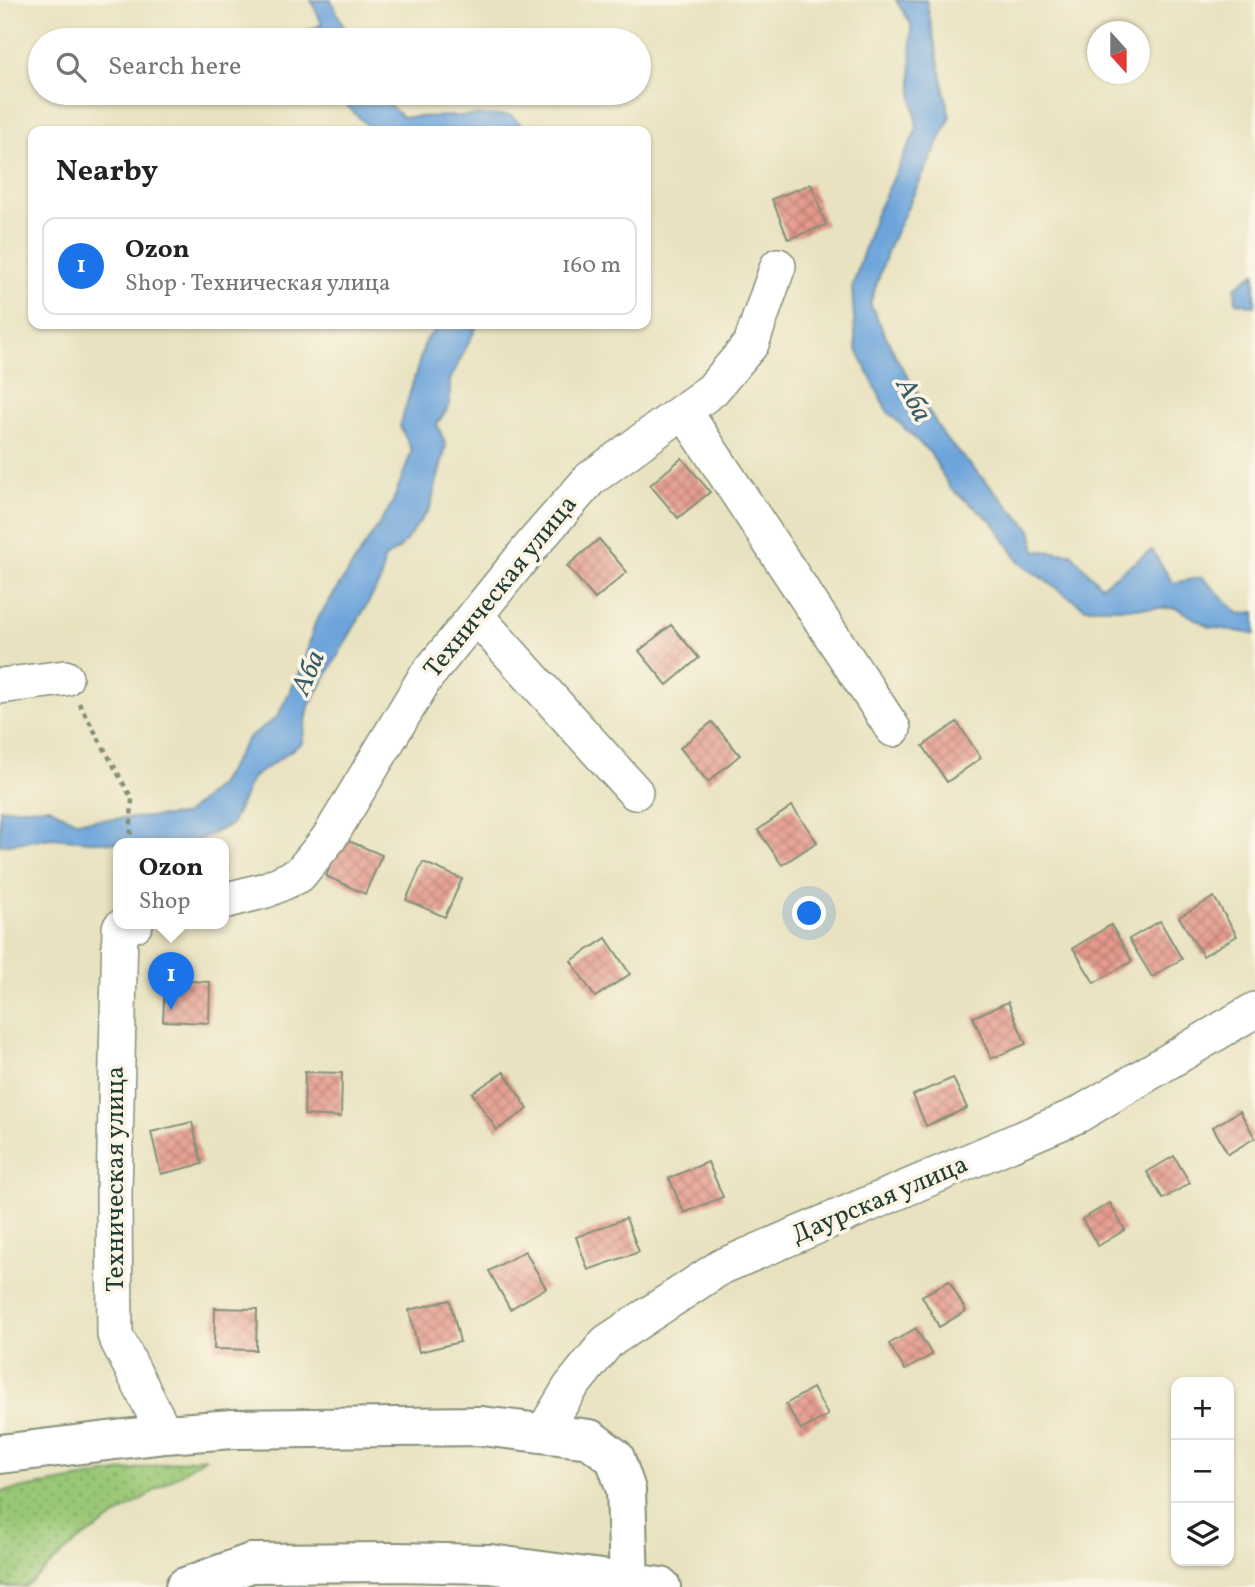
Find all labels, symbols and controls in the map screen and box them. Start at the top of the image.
north arrow [1087,21,1150,84]
search box [28,28,651,105]
icon: search [52,48,90,86]
text: Search here [108,49,241,85]
text: Nearby [56,151,158,193]
text: Ozon [125,232,190,268]
text: 1 [76,250,86,282]
text: 160 m [562,250,621,282]
text: Shop · Техническая улица [125,268,390,300]
water label: Аба [885,370,941,429]
street label: Техническая улица [416,488,586,686]
water label: Аба [282,645,336,702]
popup [113,838,229,929]
text: Ozon [139,850,203,886]
text: Shop [139,886,191,918]
your location [792,896,826,930]
pin: 1 [148,952,194,1010]
street label: Техническая улица [98,1066,134,1292]
street label: Даурская улица [786,1147,974,1253]
map controls [1171,1377,1234,1566]
button: + [1171,1377,1234,1440]
button: − [1171,1440,1234,1503]
button: layers [1171,1503,1234,1566]

